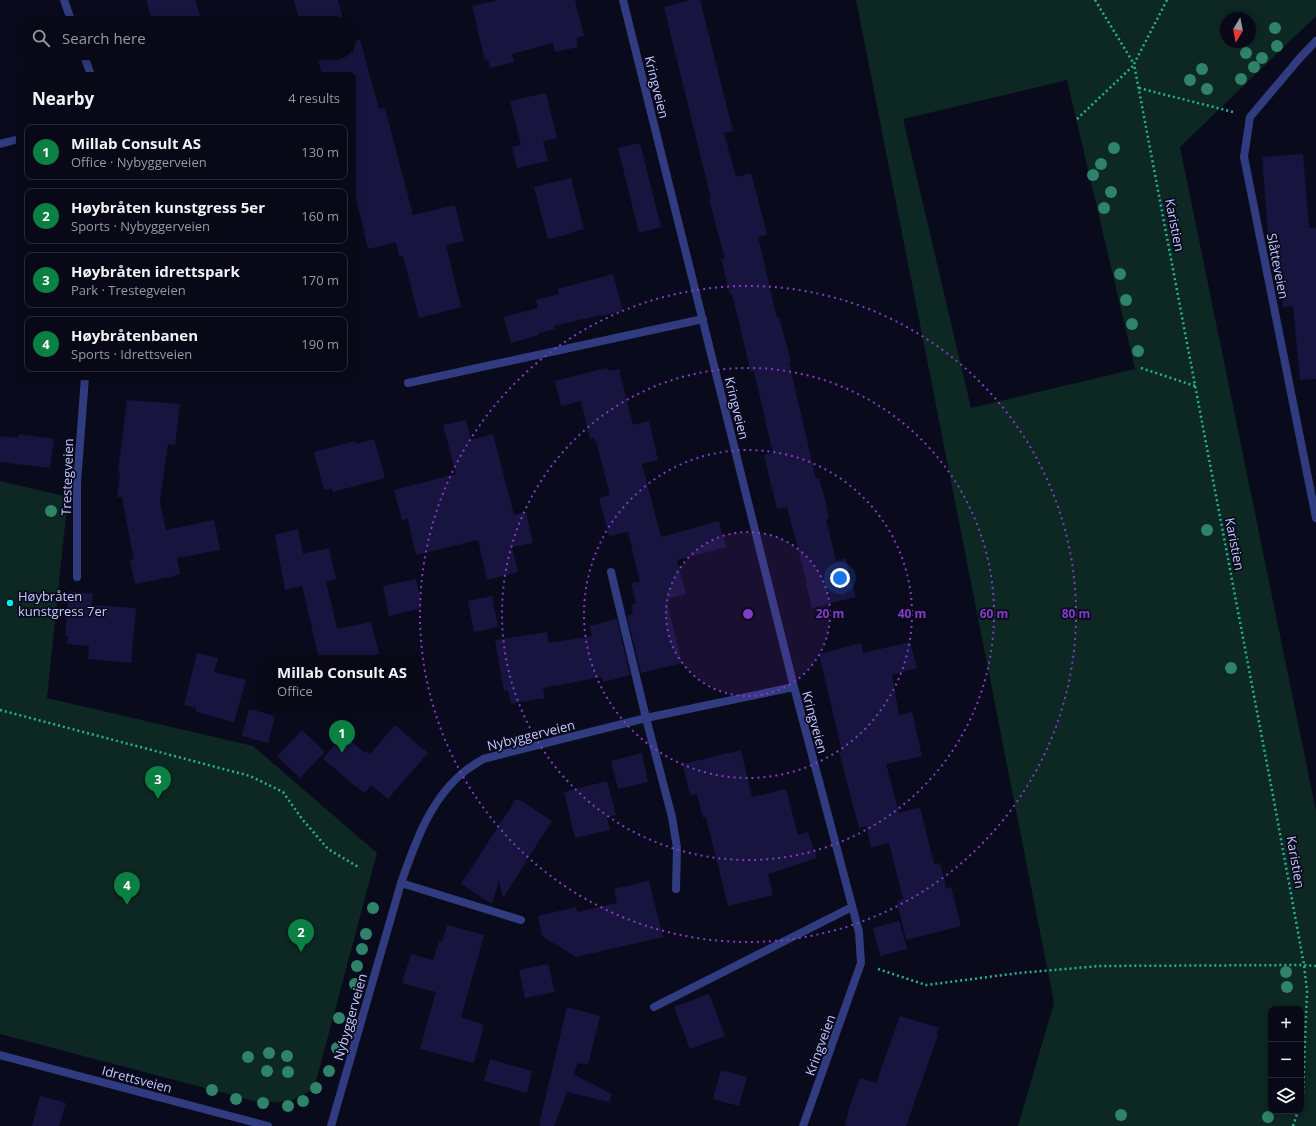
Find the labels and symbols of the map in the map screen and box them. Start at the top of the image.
north arrow [1220,12,1256,48]
street label: Kringveien [641,54,673,120]
street label: Karistien [1161,197,1189,253]
street label: Slåtteveien [1263,232,1293,300]
street label: Kringveien [721,375,753,441]
street label: Trestegveien [57,438,77,516]
street label: Karistien [1221,516,1249,572]
your location [830,568,850,588]
place label: Høybråten kunstgress 7er [18,587,108,620]
marker: Høybråten kunstgress 7er [5,598,15,608]
text: 20 m [816,605,844,622]
text: 40 m [898,605,926,622]
text: 60 m [980,605,1008,622]
text: 80 m [1062,605,1090,622]
centre of rings [741,607,755,621]
street label: Kringveien [798,689,832,755]
street label: Nybyggerveien [485,715,577,755]
pin: 1 [329,720,355,753]
pin: 3 [145,766,171,799]
street label: Karistien [1283,834,1309,890]
pin: 4 [114,872,140,905]
pin: 2 [288,919,314,952]
street label: Nybyggerveien [329,971,371,1063]
street label: Kringveien [801,1012,839,1078]
street label: Idrettsveien [100,1061,174,1097]

